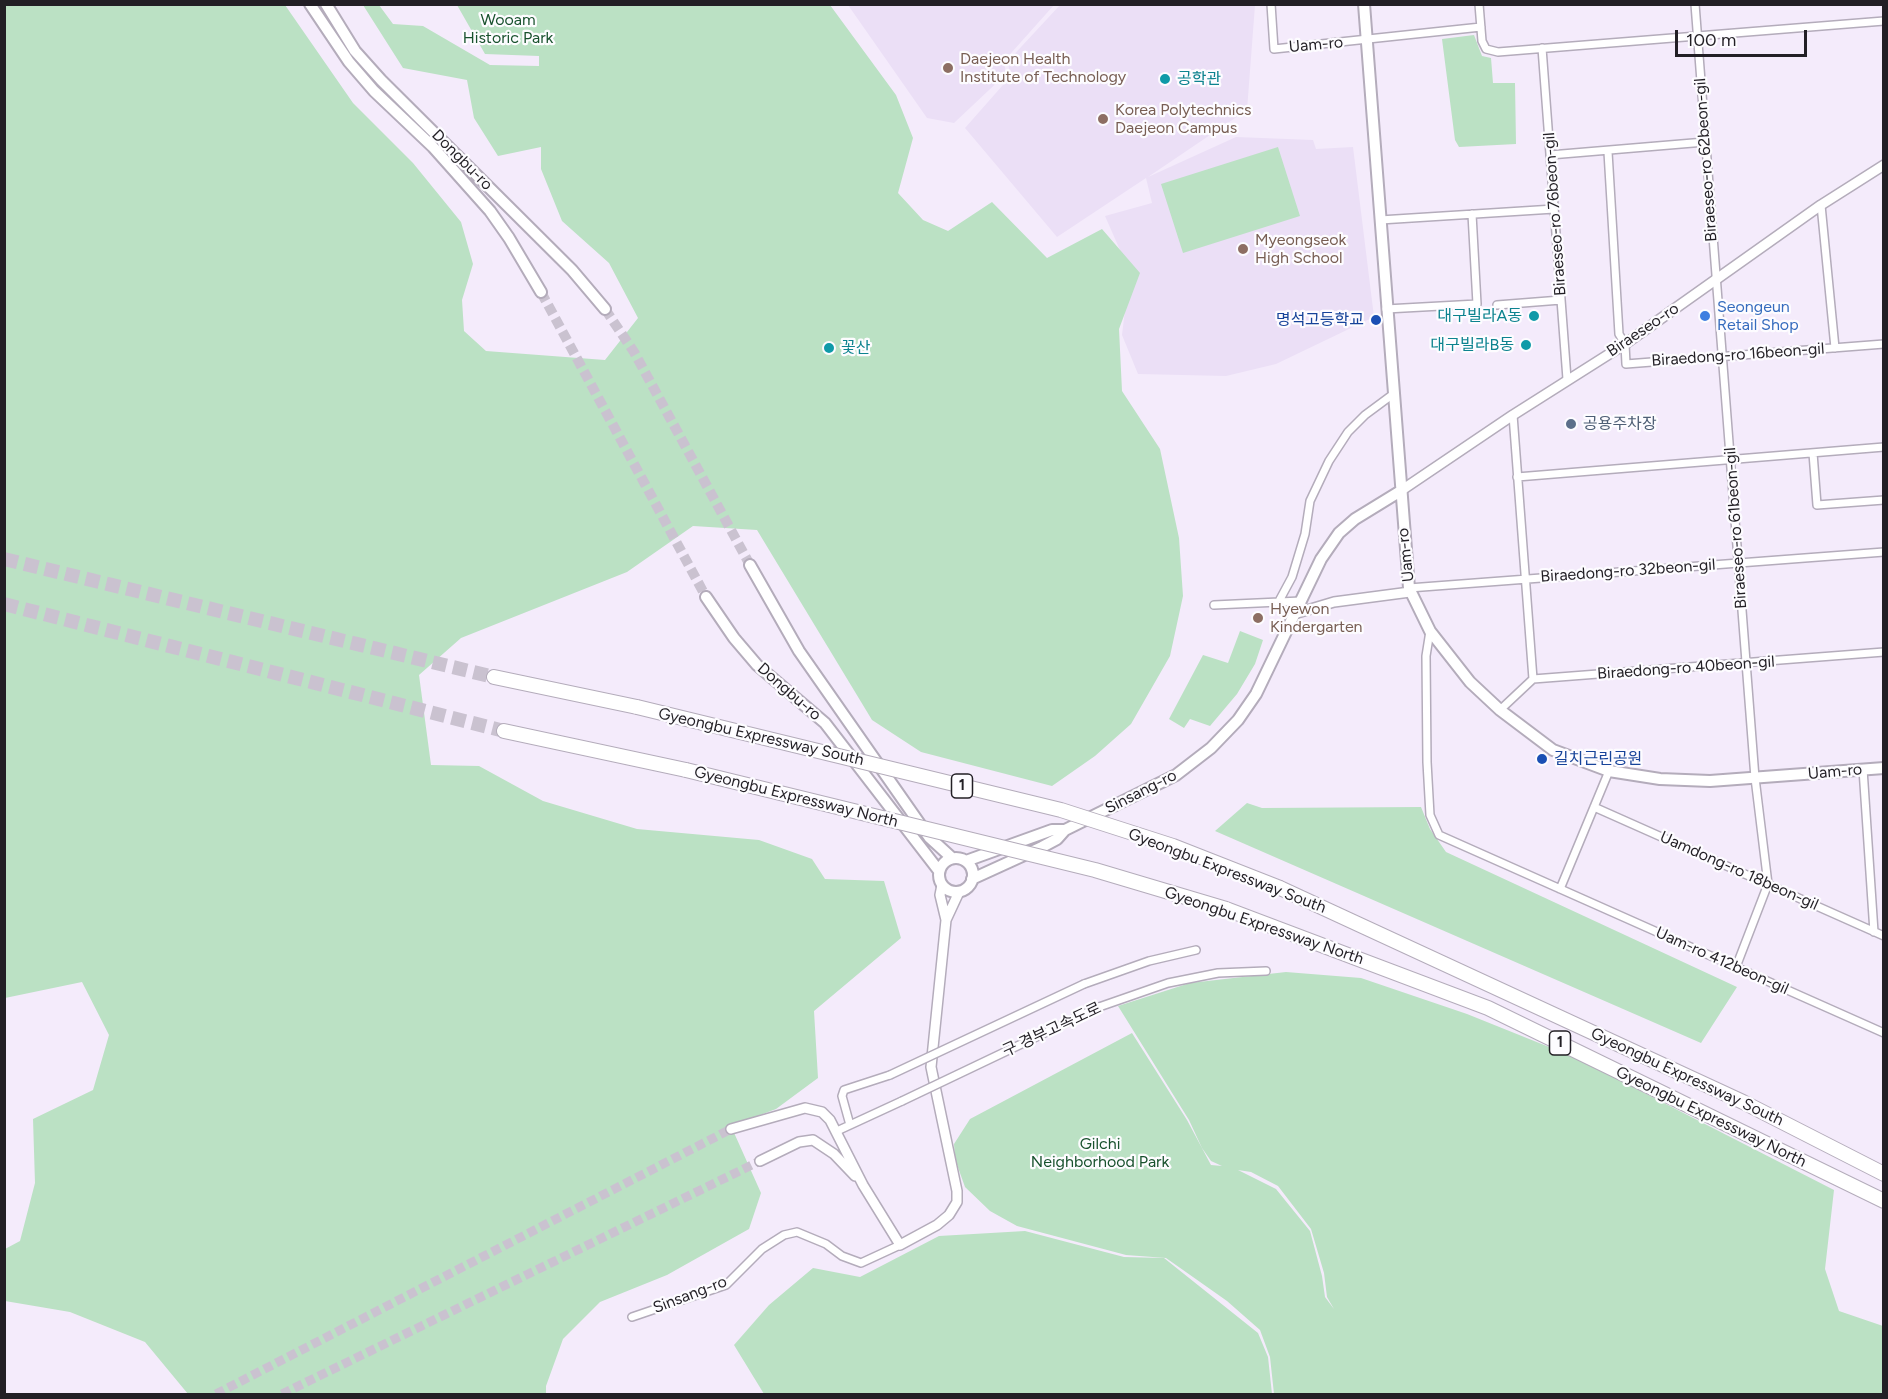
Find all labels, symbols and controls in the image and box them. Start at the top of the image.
park label: Wooam Historic Park [463,10,553,48]
scale bar [1678,18,1810,56]
text: 100 m [1686,29,1736,51]
street label: Uam-ro [1288,33,1344,57]
place label: Daejeon Health Institute of Technology [960,49,1126,87]
marker: Daejeon Health Institute of Technology [941,61,955,75]
place label: 공학관 [1177,69,1221,89]
marker: 공학관 [1158,72,1172,86]
street label: Biraeseo-ro 62beon-gil [1691,77,1721,243]
place label: Korea Polytechnics Daejeon Campus [1115,100,1252,138]
marker: Korea Polytechnics Daejeon Campus [1096,112,1110,126]
street label: Dongbu-ro [428,126,496,194]
street label: Biraeseo-ro 76beon-gil [1540,132,1570,296]
place label: Myeongseok High School [1255,230,1346,268]
marker: Myeongseok High School [1236,242,1250,256]
place label: Seongeun Retail Shop [1717,297,1799,335]
street label: Biraeseo-ro [1603,299,1683,361]
place label: 대구빌라A동 [1438,306,1522,326]
marker: 대구빌라A동 [1527,309,1541,323]
marker: Seongeun Retail Shop [1698,309,1712,323]
place label: 명석고등학교 [1276,310,1364,330]
marker: 명석고등학교 [1369,313,1383,327]
place label: 대구빌라B동 [1431,335,1514,355]
place label: 꽃산 [841,338,870,358]
marker: 대구빌라B동 [1519,338,1533,352]
street label: Biraedong-ro 16beon-gil [1651,339,1825,371]
marker: 꽃산 [822,341,836,355]
place label: 공용주차장 [1583,414,1657,434]
marker: 공용주차장 [1564,417,1578,431]
street label: Biraeseo-ro 61beon-gil [1721,447,1751,609]
street label: Uam-ro [1394,527,1418,583]
street label: Biraedong-ro 32beon-gil [1540,555,1716,587]
place label: Hyewon Kindergarten [1270,599,1363,637]
marker: Hyewon Kindergarten [1251,611,1265,625]
street label: Biraedong-ro 40beon-gil [1597,652,1775,684]
street label: Dongbu-ro [753,659,825,725]
street label: Gyeongbu Expressway South [656,704,866,770]
place label: 길치근린공원 [1554,749,1642,769]
marker: 길치근린공원 [1535,752,1549,766]
street label: Uam-ro [1807,760,1863,784]
street label: Gyeongbu Expressway North [692,762,900,832]
street label: Sinsang-ro [1102,766,1180,818]
road number: 1 [952,774,972,798]
street label: Gyeongbu Expressway South [1125,824,1329,918]
street label: Uamdong-ro 18beon-gil [1657,827,1821,915]
street label: Gyeongbu Expressway North [1162,883,1366,969]
street label: Uam-ro 412beon-gil [1653,923,1791,999]
street label: 구 경부고속도로 [999,999,1105,1061]
street label: Gyeongbu Expressway South [1588,1024,1786,1130]
road number: 1 [1550,1031,1570,1055]
street label: Gyeongbu Expressway North [1613,1062,1809,1172]
park label: Gilchi Neighborhood Park [1031,1134,1169,1172]
street label: Sinsang-ro [650,1272,730,1318]

